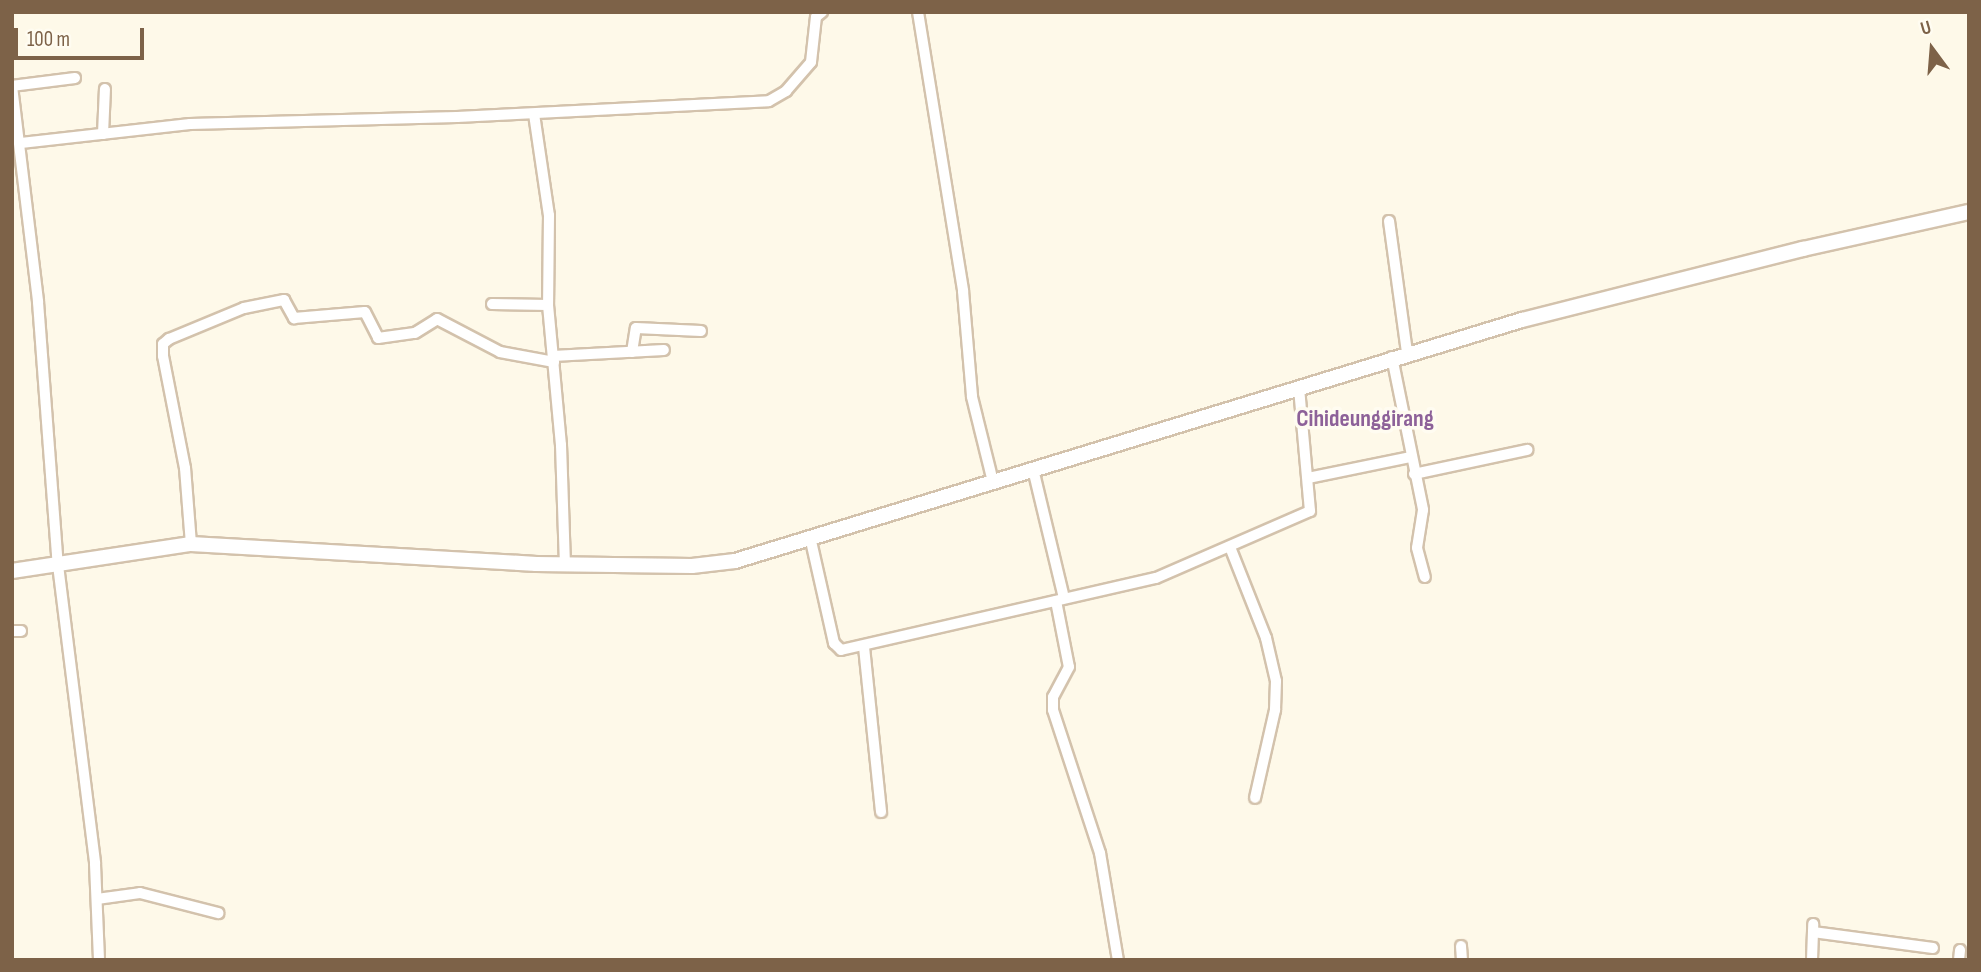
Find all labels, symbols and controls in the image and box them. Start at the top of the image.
scale bar [18,14,147,58]
north arrow [1897,14,1967,84]
text: U [1918,16,1934,41]
text: 100 m [27,27,70,52]
district label: Cihideunggirang [1296,405,1434,433]

